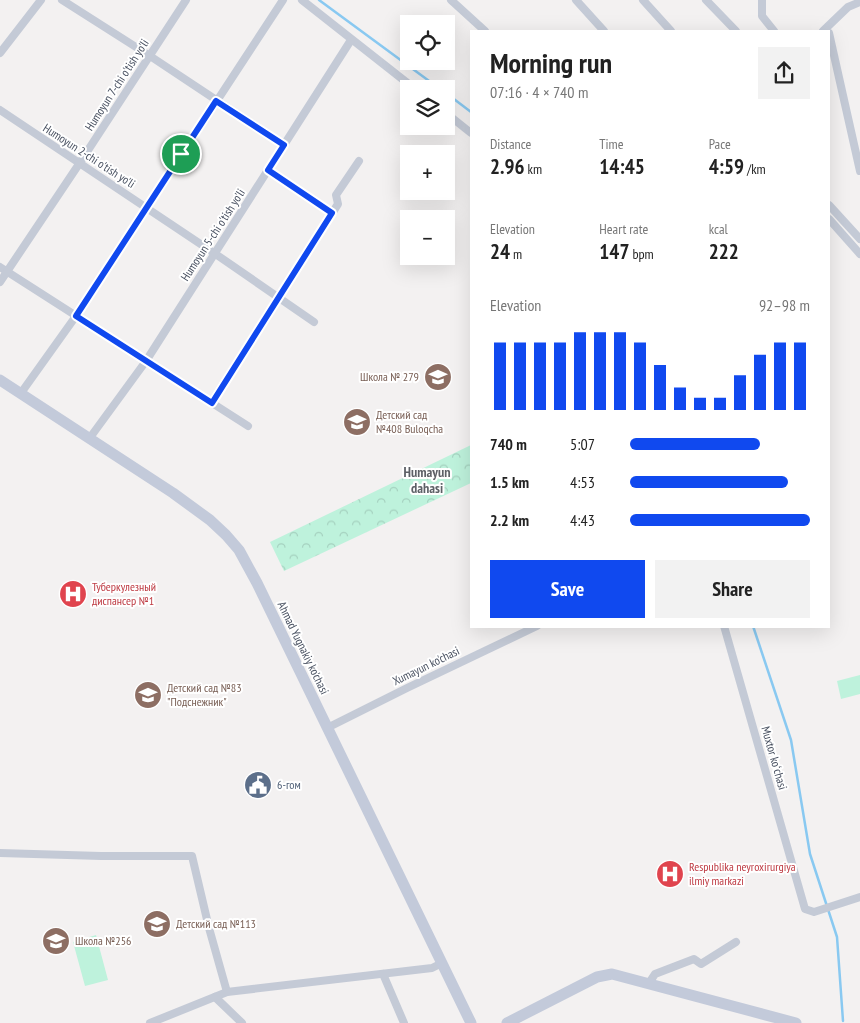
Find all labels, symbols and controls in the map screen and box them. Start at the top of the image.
map controls [400,15,455,265]
button: locate [400,15,455,70]
street label: Humoyun 7-chi o'tish yo'li [81,36,152,133]
text: Morning run [490,44,612,81]
button: share [758,47,810,99]
button: layers [400,80,455,135]
text: 07:16 · 4 × 740 m [490,82,588,102]
street label: Humoyun 2-chi o'tish yo'li [40,120,138,191]
pin [160,133,202,175]
text: Distance [490,135,531,153]
text: Time [599,135,624,153]
text: Pace [709,135,731,153]
icon: arrive [167,140,195,168]
button: + [400,145,455,200]
text: 2.96 [490,153,525,180]
text: 14:45 [599,153,645,180]
text: 4:59 [709,153,744,180]
text: km [525,160,542,178]
text: /km [744,160,766,178]
street label: Humoyun 5-chi o'tish yo'li [177,186,248,284]
button: − [400,210,455,265]
text: Elevation [490,220,535,238]
text: Heart rate [599,220,648,238]
text: kcal [709,220,728,238]
text: 24 [490,238,510,265]
text: 147 [599,238,629,265]
text: 222 [709,238,739,265]
text: m [510,245,522,263]
text: bpm [629,245,654,263]
text: Elevation [490,295,541,315]
text: 92–98 m [759,295,810,315]
school or university icon: Школа № 279 [423,362,453,392]
place label: Школа № 279 [360,369,419,384]
school or university icon: Детский сад №408 Buloqcha [342,407,372,437]
place label: Детский сад №408 Buloqcha [376,407,443,436]
text: 740 m [490,434,527,454]
text: 5:07 [570,434,595,454]
district label: Humayun dahasi [404,463,450,497]
text: 1.5 km [490,472,529,492]
text: 4:53 [570,472,595,492]
text: 2.2 km [490,510,529,530]
text: 4:43 [570,510,595,530]
button: Save [490,560,645,618]
button: Share [655,560,810,618]
hospital icon: Туберкулезный диспансер №1 [58,579,88,609]
place label: Туберкулезный диспансер №1 [92,579,156,608]
street label: Ahmad Yugnakiy ko'chasi [274,599,332,697]
street label: Xumayun ko'chasi [390,643,462,688]
school or university icon: Детский сад №83 "Подснежник" [133,680,163,710]
place label: Детский сад №83 "Подснежник" [167,680,242,709]
street label: Muxtor koʻchasi [758,724,791,791]
public building icon: 6-гом [243,770,273,800]
place label: 6-гом [277,777,301,792]
hospital icon: Respublika neyroxirurgiya ilmiy markazi [655,859,685,889]
place label: Respublika neyroxirurgiya ilmiy markazi [689,859,796,888]
school or university icon: Детский сад №113 [142,909,172,939]
place label: Детский сад №113 [176,916,256,931]
school or university icon: Школа №256 [41,926,71,956]
place label: Школа №256 [75,933,131,948]

